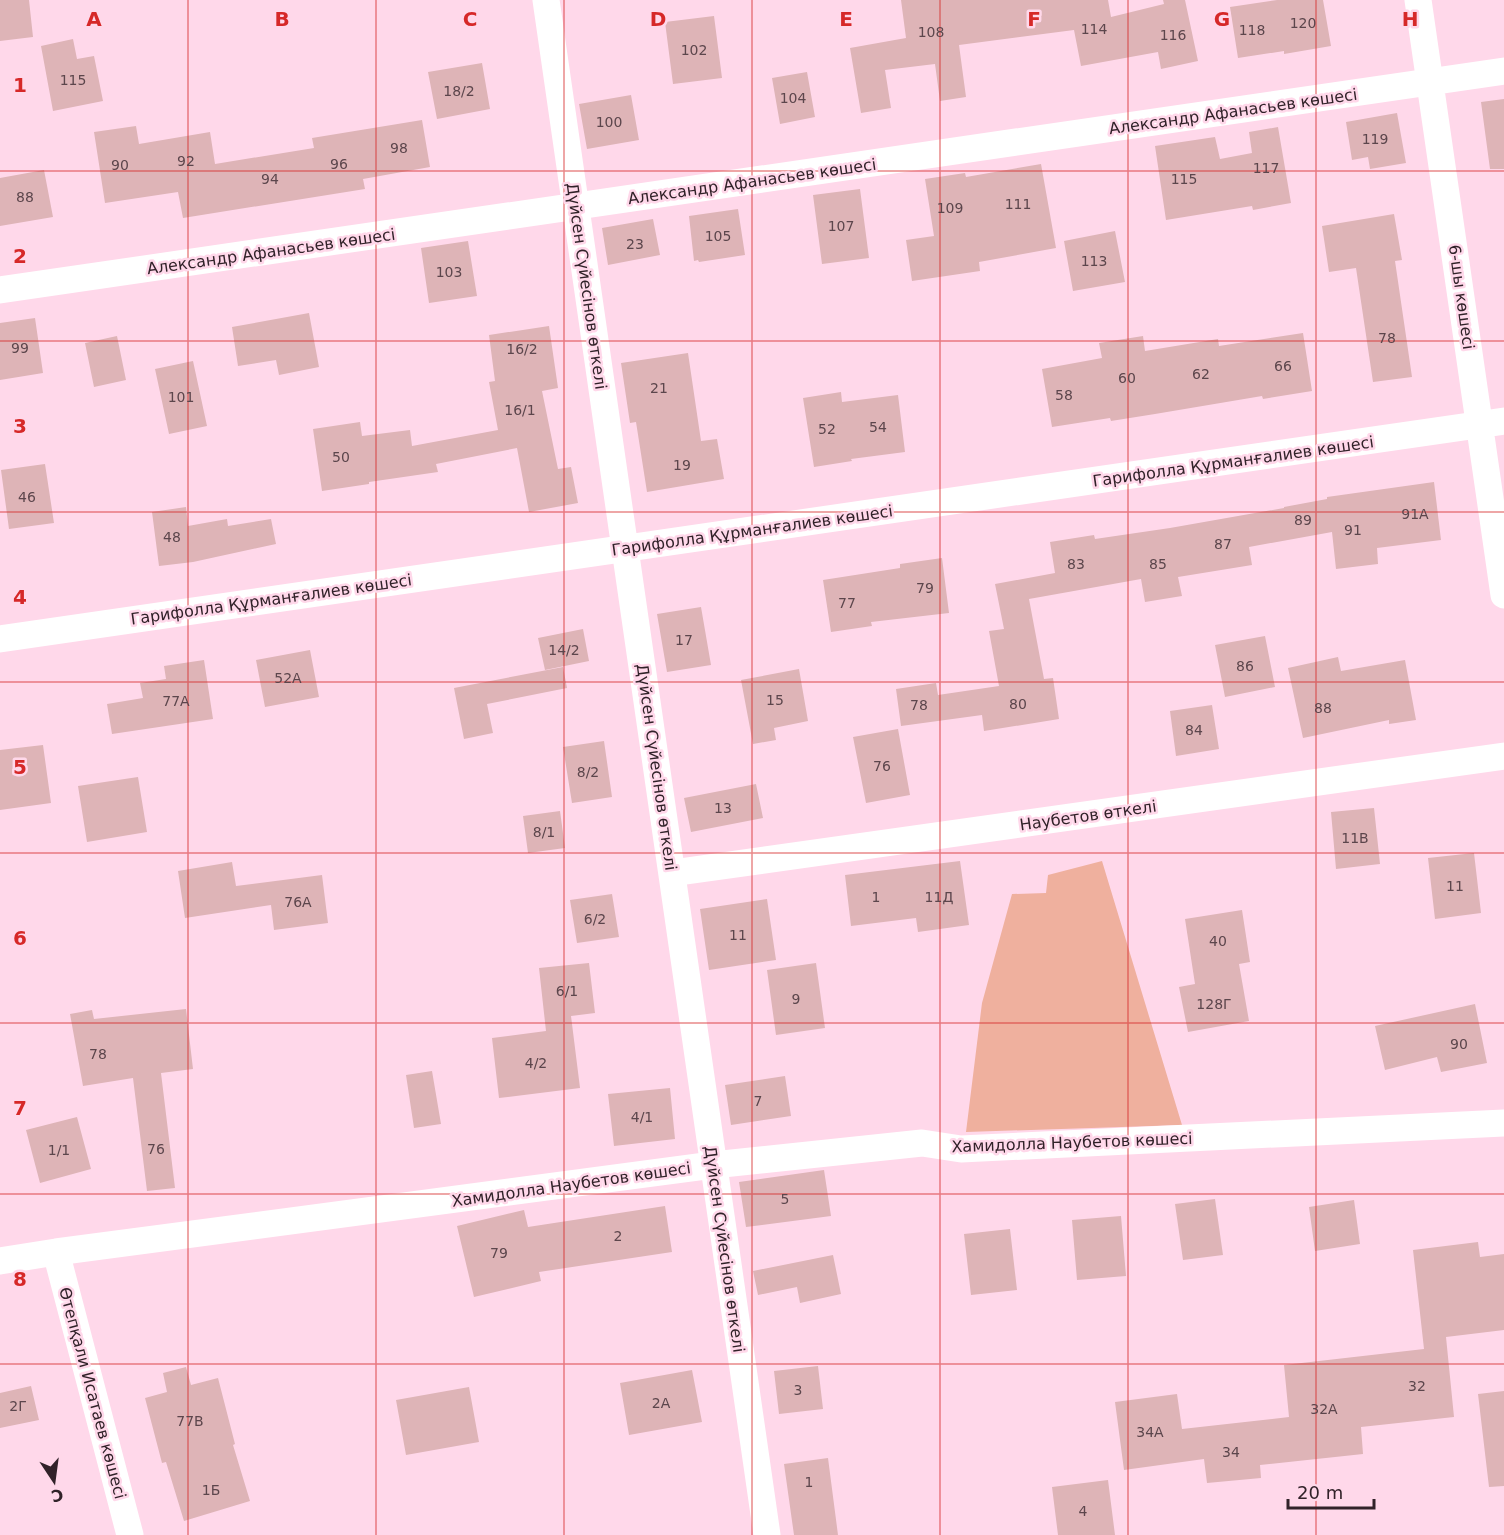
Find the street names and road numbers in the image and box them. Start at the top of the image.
street label: Александр Афанасьев көшесі [1108,85,1358,138]
street label: Александр Афанасьев көшесі [627,155,877,208]
street label: Дүйсен Сүйесінов өткелі [563,181,610,391]
street label: Александр Афанасьев көшесі [146,225,396,278]
street label: 6-шы көшесі [1445,244,1478,351]
street label: Гарифолла Құрманғалиев көшесі [1091,432,1375,491]
street label: Гарифолла Құрманғалиев көшесі [610,501,894,560]
street label: Гарифолла Құрманғалиев көшесі [129,570,413,629]
street label: Дүйсен Сүйесінов өткелі [633,662,680,872]
street label: Наубетов өткелі [1018,796,1158,835]
street label: Хамидолла Наубетов көшесі [951,1129,1193,1156]
street label: Дүйсен Сүйесінов өткелі [701,1144,748,1354]
street label: Хамидолла Наубетов көшесі [450,1158,692,1211]
street label: Өтепқали Исатаев көшесі [55,1285,130,1501]

